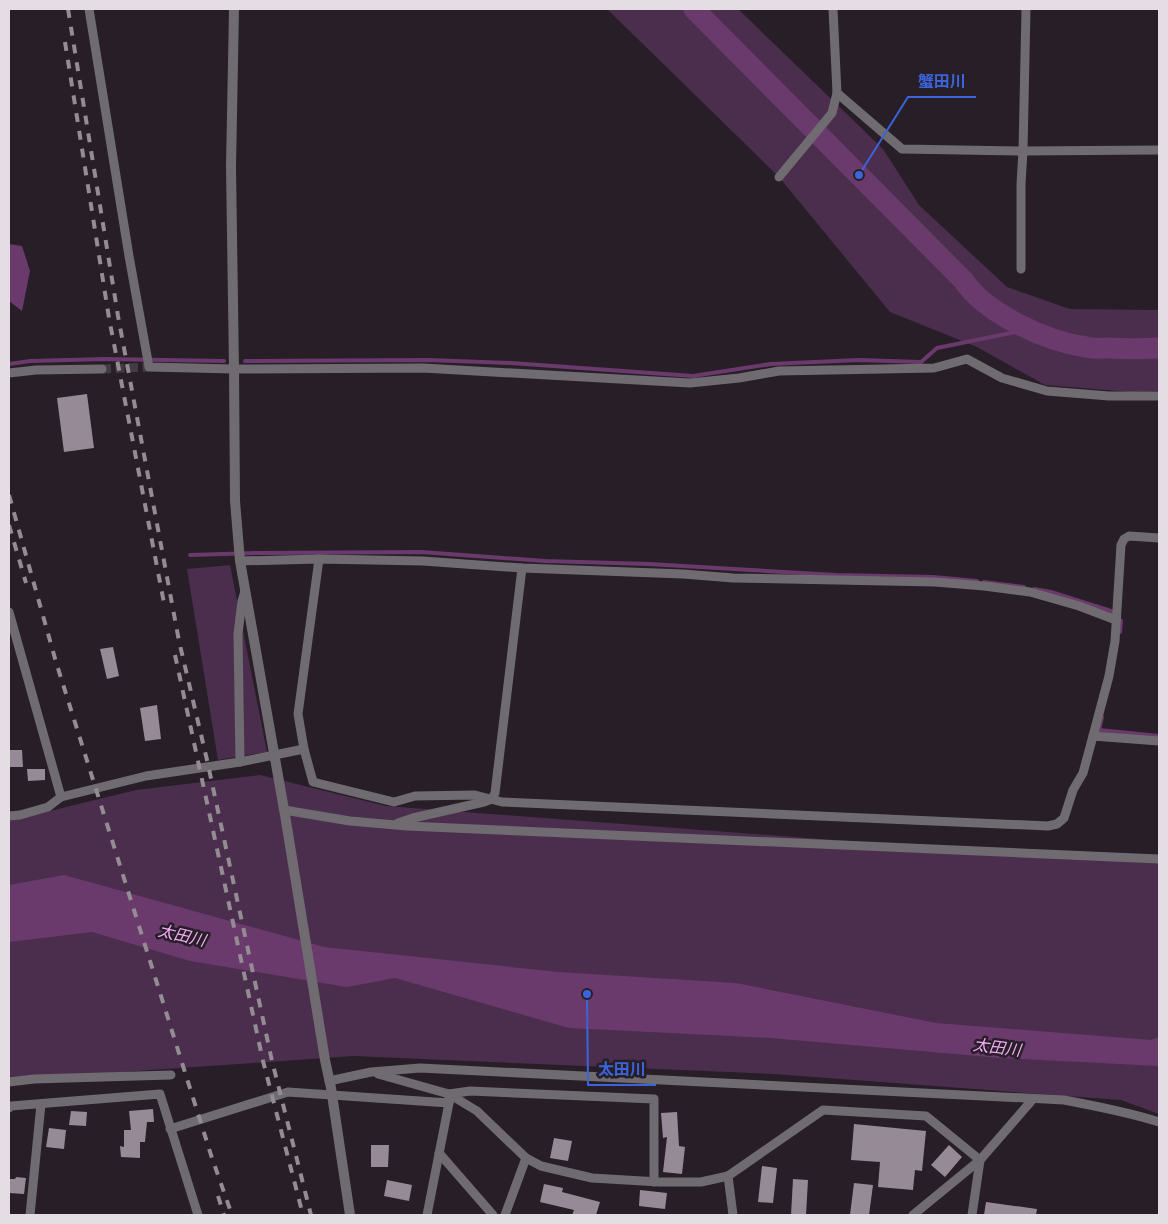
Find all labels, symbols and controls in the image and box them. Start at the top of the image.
callout: 蟹田川 [908,66,976,97]
text: 蟹田川 [918,72,966,91]
water label: 太田川 [156,921,209,951]
water label: 太田川 [972,1035,1024,1060]
callout: 太田川 [588,1054,656,1085]
text: 太田川 [598,1060,646,1079]

